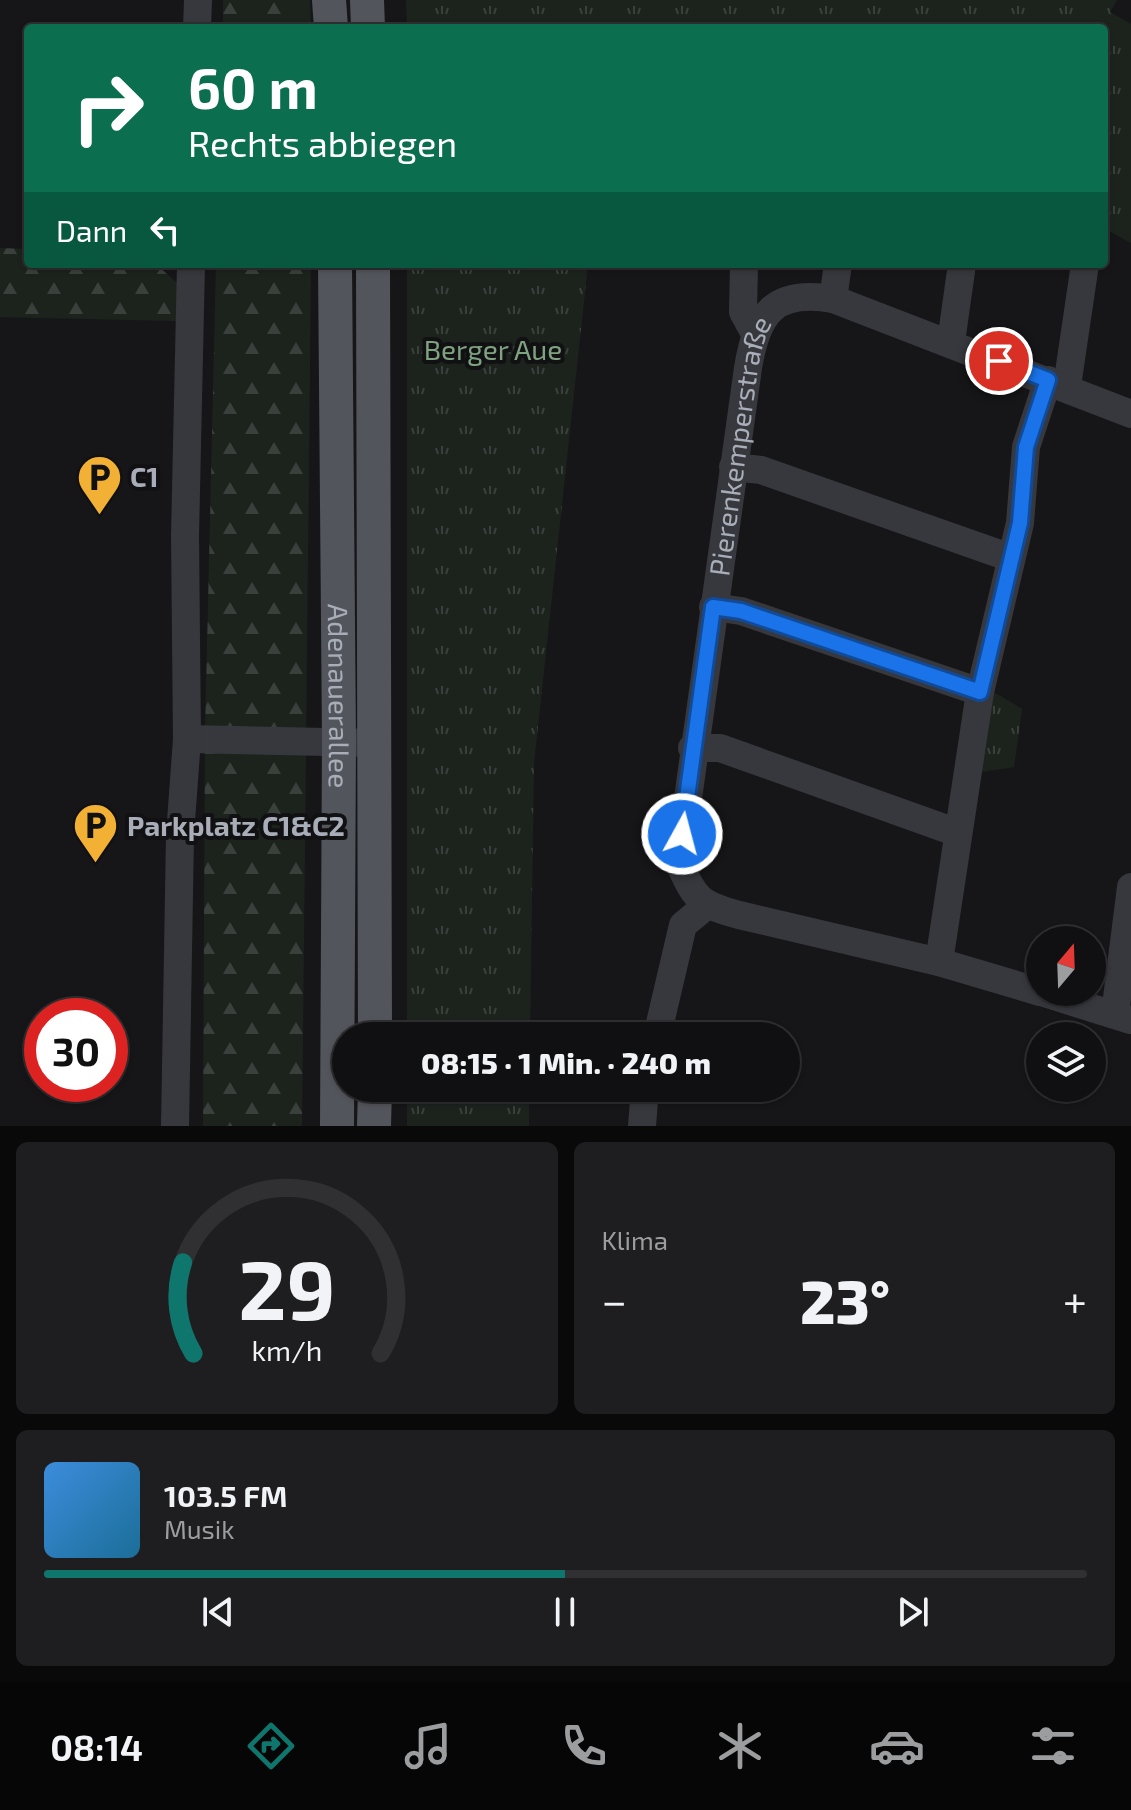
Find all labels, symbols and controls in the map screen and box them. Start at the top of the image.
text: 60 m [188,53,318,120]
icon: right [56,56,160,160]
text: Rechts abbiegen [188,121,457,164]
icon: left [143,208,187,252]
text: Dann [56,212,127,248]
street label: Pierenkemperstraße [701,310,778,578]
pin [965,327,1033,395]
park label: Berger Aue [424,332,562,366]
icon: arrive [977,339,1021,383]
parking icon: C1 [75,453,123,516]
place label: C1 [130,459,159,493]
street label: Adenauerallee [322,604,357,788]
position arrow [640,792,724,876]
parking icon: Parkplatz C1&C2 [72,802,120,865]
place label: Parkplatz C1&C2 [127,808,345,842]
north arrow [1026,926,1106,1006]
map controls [1026,926,1106,1102]
speed limit sign: 30 [24,998,128,1102]
button: layers [1026,1022,1106,1102]
text: 08:15 · 1 Min. · 240 m [421,1044,711,1080]
text: Klima [602,1224,668,1255]
text: 29 [238,1237,335,1337]
text: 23° [800,1264,890,1336]
text: − [602,1273,627,1326]
text: + [1063,1273,1087,1326]
text: km/h [251,1332,322,1367]
text: 103.5 FM [164,1477,287,1513]
text: Musik [164,1513,235,1544]
icon: previous [196,1590,240,1634]
icon: pause [543,1590,587,1634]
icon: next [891,1590,935,1634]
icon: directions [243,1718,299,1774]
icon: music [400,1718,456,1774]
icon: phone [556,1718,612,1774]
icon: climate [712,1718,768,1774]
icon: car [869,1718,925,1774]
icon: filters [1025,1718,1081,1774]
text: 08:14 [50,1725,143,1768]

